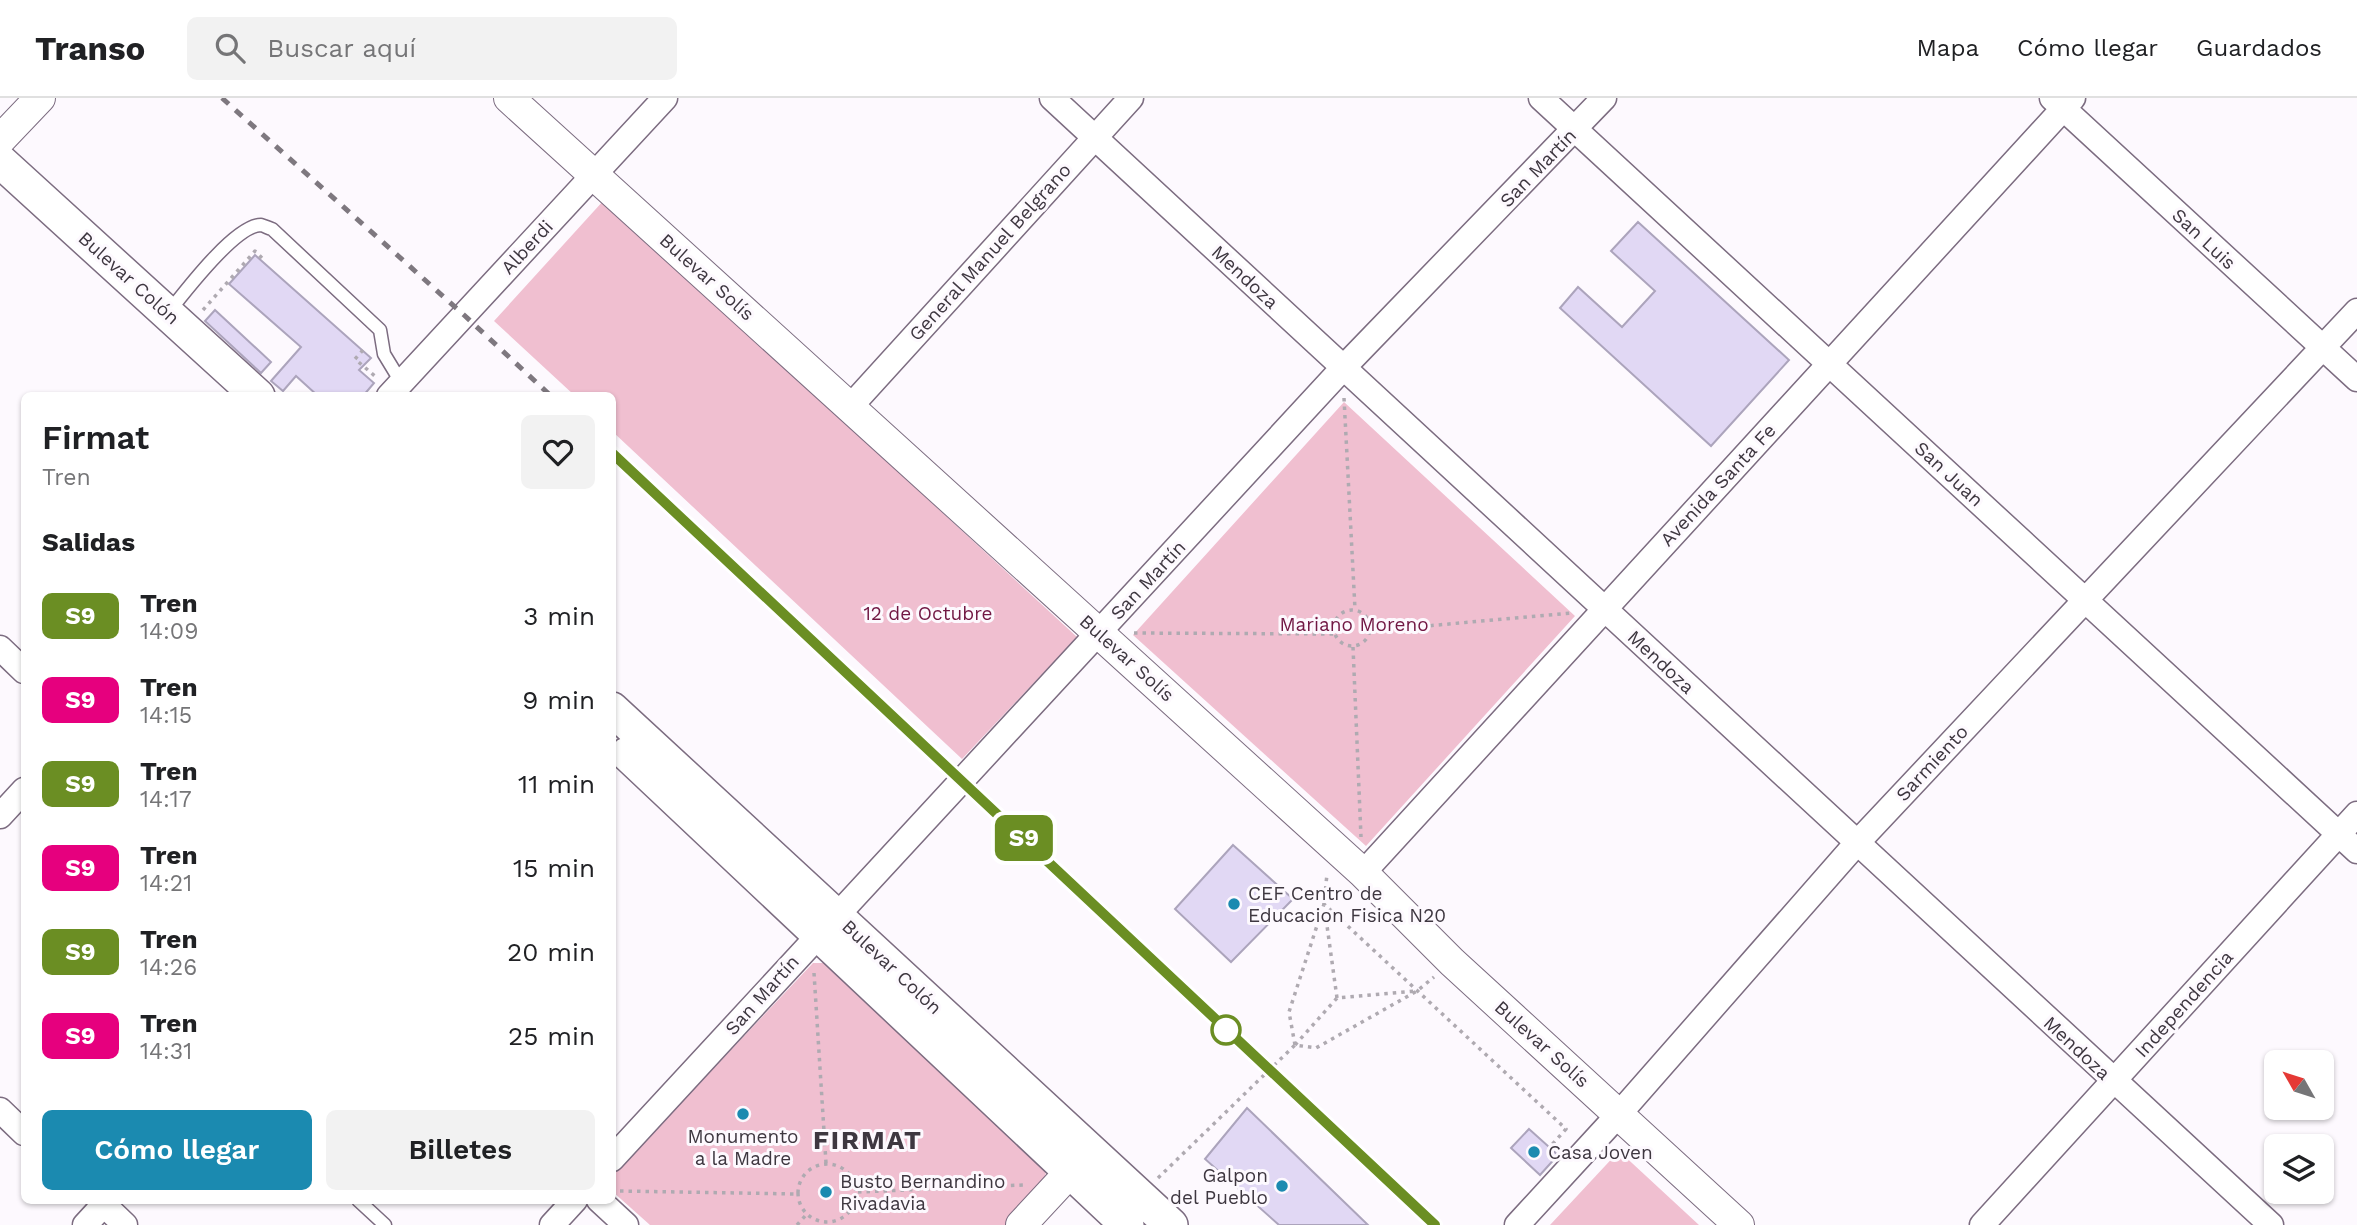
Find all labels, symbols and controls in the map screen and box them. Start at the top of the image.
search box [187,17,677,80]
text: Transo [35,29,145,68]
icon: search [211,29,249,67]
text: Buscar aquí [267,33,416,63]
text: Mapa [1917,34,1979,62]
text: Cómo llegar [2017,34,2158,62]
text: Guardados [2196,34,2322,62]
street label: San Martín [1495,124,1581,212]
street label: General Manuel Belgrano [904,158,1076,346]
street label: San Luis [2167,204,2241,274]
street label: Alberdi [496,215,558,279]
street label: Bulevar Colón [74,227,184,329]
street label: Bulevar Solís [655,229,759,325]
street label: Mendoza [1207,240,1283,314]
button: heart [521,415,595,489]
text: Firmat [42,418,149,457]
street label: Avenida Santa Fe [1655,419,1781,551]
street label: San Juan [1910,436,1988,512]
text: Tren [42,464,91,491]
text: Salidas [42,527,135,557]
street label: San Martín [1106,536,1190,624]
text: Tren [140,588,198,618]
text: 3 min [523,601,595,631]
text: S9 [65,602,96,630]
park label: 12 de Octubre [863,602,993,625]
street label: Bulevar Solís [1075,610,1179,706]
park label: Mariano Moreno [1279,613,1429,636]
text: 14:09 [140,618,198,645]
street label: Mendoza [1623,625,1699,699]
text: Tren [140,672,198,702]
text: 9 min [522,685,595,715]
text: S9 [65,686,96,714]
text: 14:15 [140,702,192,729]
street label: Sarmiento [1891,720,1973,806]
text: Tren [140,756,198,786]
text: 11 min [518,769,595,799]
text: S9 [65,770,96,798]
text: 14:17 [140,786,192,813]
line badge: S9 [992,815,1056,861]
text: S9 [1009,824,1039,852]
text: Tren [140,840,198,870]
text: 15 min [513,853,595,883]
text: S9 [65,854,96,882]
text: 14:21 [140,870,192,897]
place label: CEF Centro de Educacion Fisica N20 [1248,882,1446,927]
marker: CEF Centro de Educacion Fisica N20 [1226,896,1242,912]
street label: Bulevar Colón [837,915,947,1019]
text: Tren [140,924,198,954]
text: 20 min [507,937,595,967]
text: S9 [65,938,96,966]
street label: Independencia [2130,946,2238,1062]
street label: San Martín [720,950,804,1040]
text: 14:26 [140,954,197,981]
street label: Bulevar Solís [1490,996,1594,1092]
text: Tren [140,1008,198,1038]
street label: Mendoza [2039,1011,2115,1085]
unlabelled marker [1211,1015,1241,1045]
text: 25 min [508,1021,595,1051]
text: S9 [65,1022,96,1050]
text: 14:31 [140,1038,192,1065]
north arrow [2264,1050,2334,1120]
map controls [2264,1050,2334,1204]
marker: Monumento a la Madre [735,1106,751,1122]
button: Cómo llegar [42,1110,312,1190]
button: Billetes [326,1110,595,1190]
place label: Monumento a la Madre [687,1125,799,1170]
district label: FIRMAT [813,1125,923,1155]
button: layers [2264,1134,2334,1204]
place label: Casa Joven [1548,1141,1653,1164]
marker: Casa Joven [1526,1144,1542,1160]
place label: Galpon del Pueblo [1170,1164,1268,1209]
place label: Busto Bernandino Rivadavia [840,1170,1006,1215]
marker: Galpon del Pueblo [1274,1178,1290,1194]
marker: Busto Bernandino Rivadavia [818,1184,834,1200]

